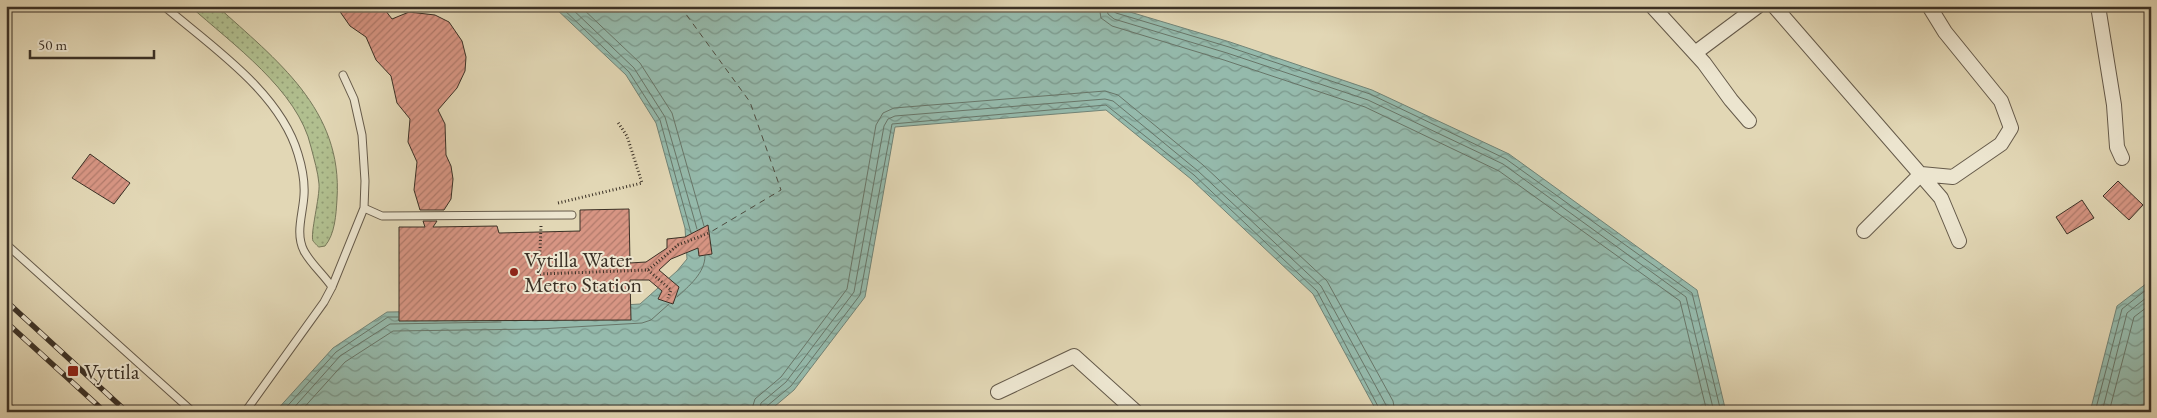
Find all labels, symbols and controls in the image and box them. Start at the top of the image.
scale bar [30,28,154,60]
text: 50 m [38,35,67,54]
place label: Vytilla Water Metro Station [524,245,643,299]
marker: Vytilla Water Metro Station [508,266,520,278]
place label: Vyttila [84,357,140,386]
marker: Vyttila [66,364,80,378]

